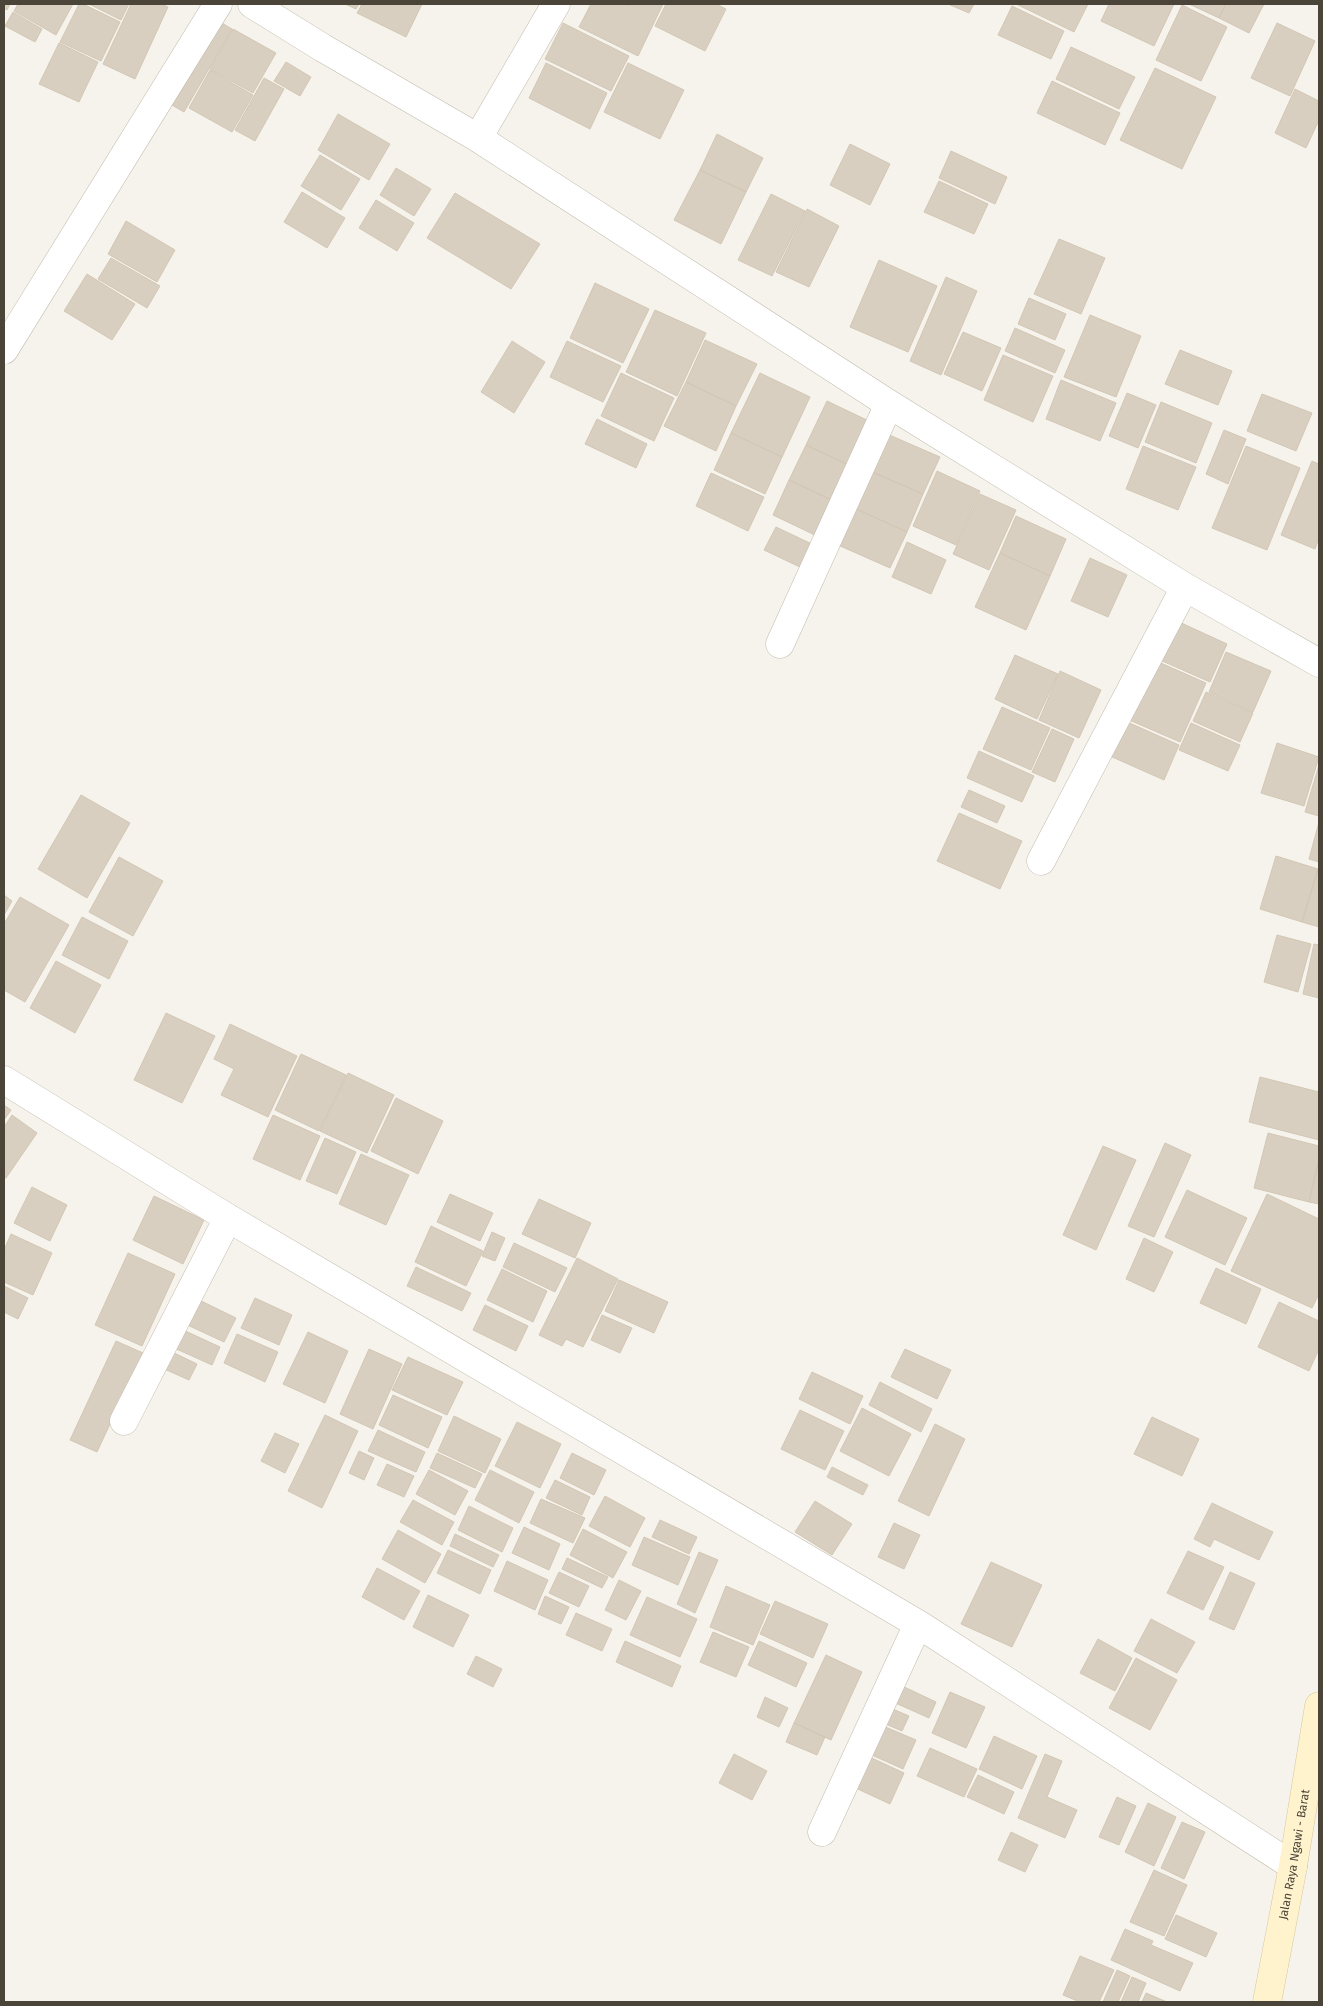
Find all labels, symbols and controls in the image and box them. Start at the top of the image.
street label: Jalan Raya Ngawi - Barat [1276,1788,1312,1921]

